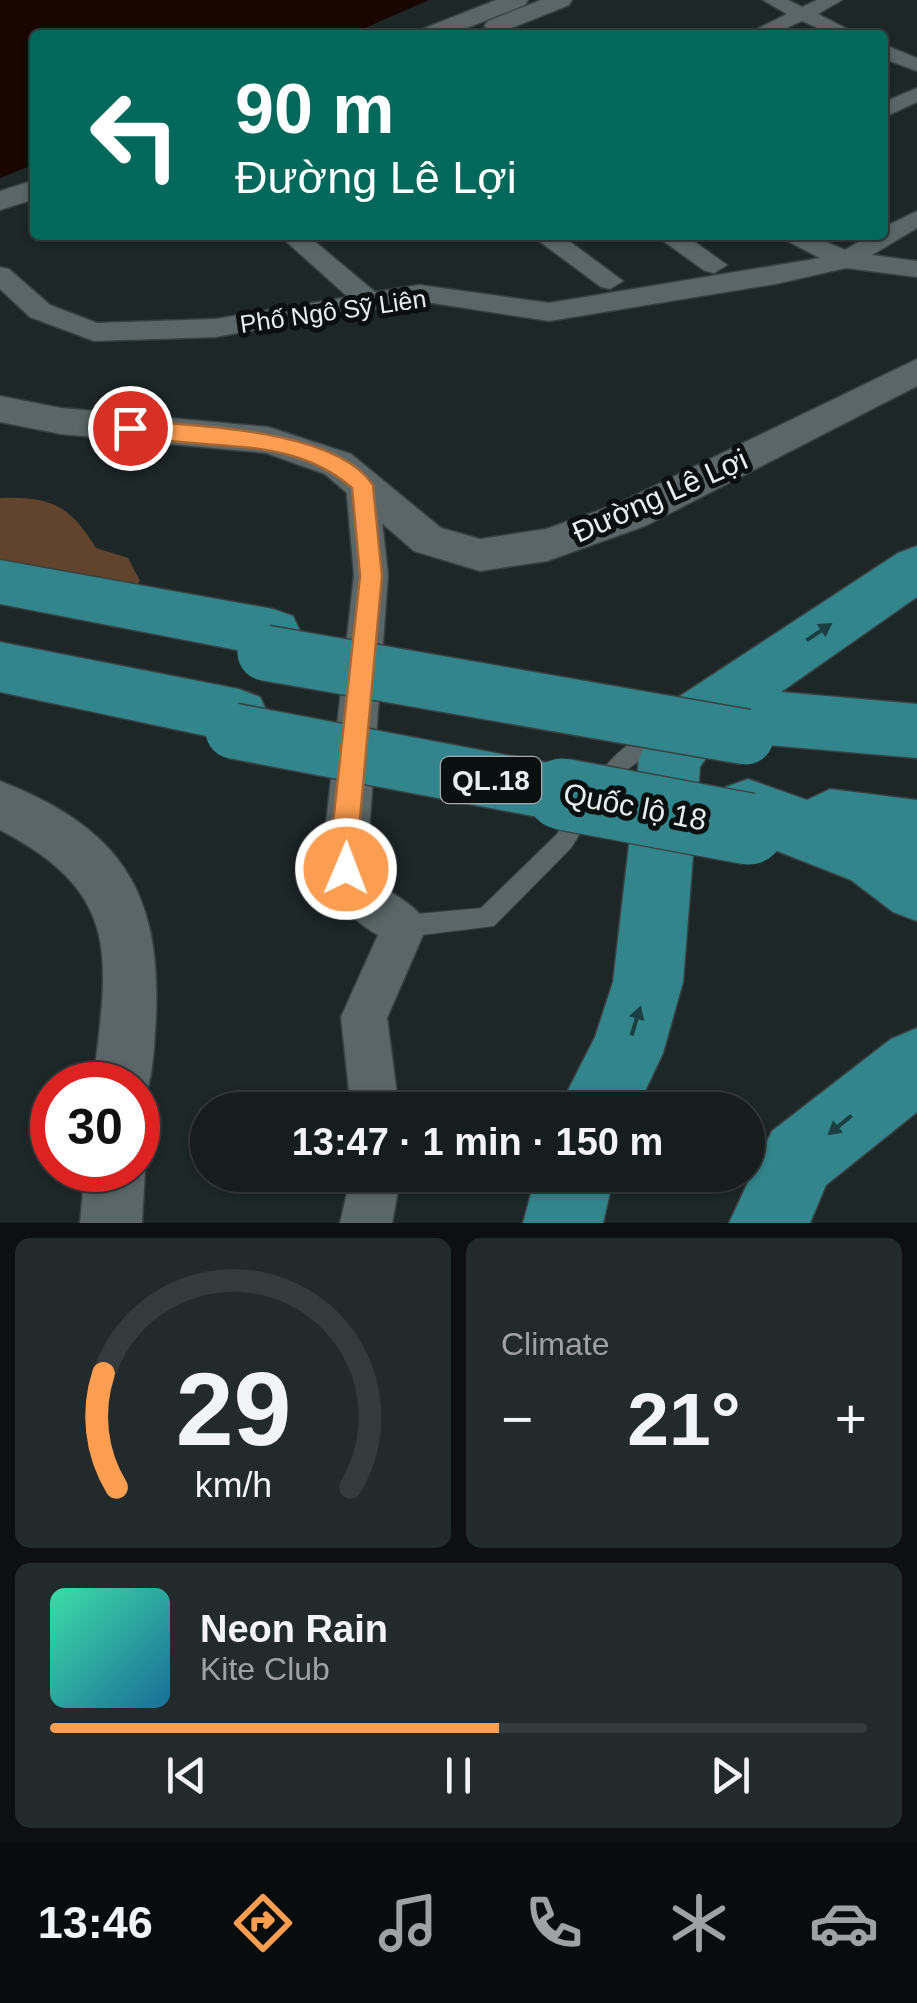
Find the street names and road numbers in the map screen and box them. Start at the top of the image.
street label: Phố Ngô Sỹ Liên [238,284,428,338]
street label: Đường Lê Lợi [567,442,752,549]
road number: QL.18 [441,757,541,803]
street label: Quốc lộ 18 [561,776,709,837]

